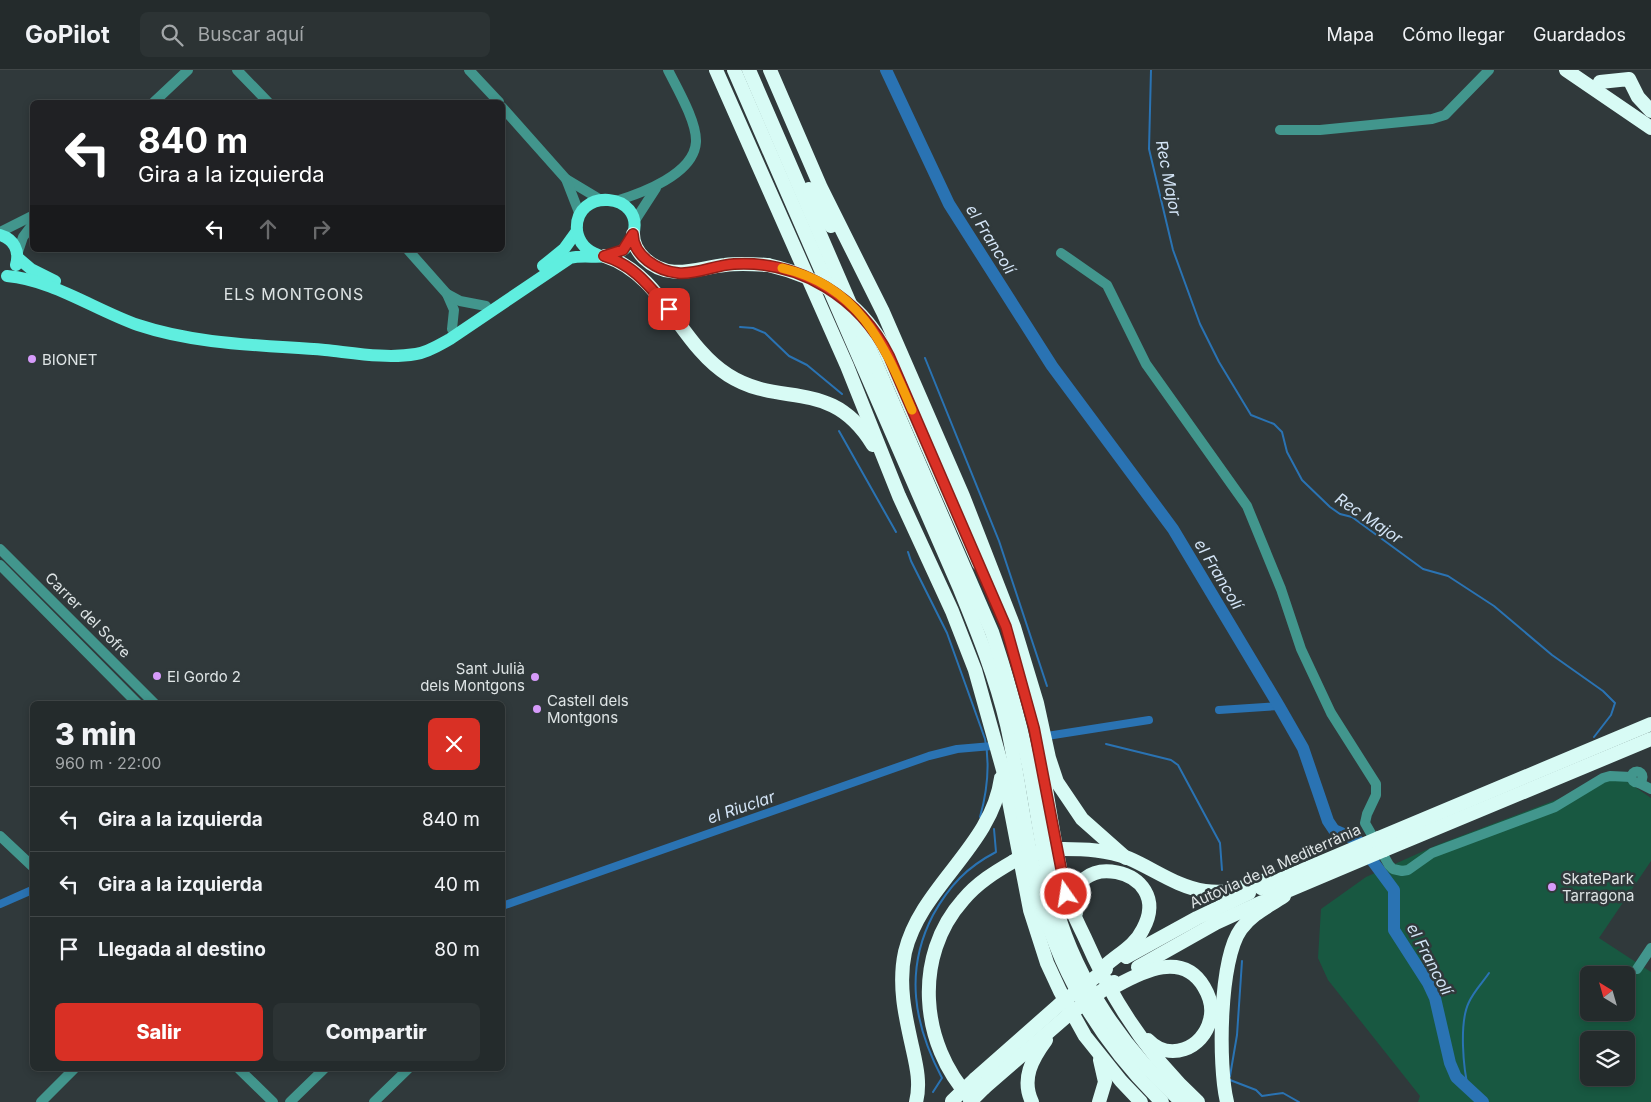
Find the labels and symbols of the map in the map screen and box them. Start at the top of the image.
water label: Rec Major [1152,138,1186,219]
water label: el Francolí [962,201,1021,279]
district label: ELS MONTGONS [224,284,364,304]
pin [648,288,690,330]
place label: BIONET [42,350,97,369]
marker: BIONET [26,353,38,365]
water label: Rec Major [1332,488,1407,548]
water label: el Francolí [1190,535,1249,614]
street label: Carrer del Sofre [41,568,135,662]
place label: Sant Julià dels Montgons [420,659,525,695]
place label: El Gordo 2 [167,667,241,686]
marker: El Gordo 2 [151,670,163,682]
marker: Sant Julià dels Montgons [529,671,541,683]
place label: Castell dels Montgons [547,691,629,727]
marker: Castell dels Montgons [531,703,543,715]
water label: el Riuclar [705,786,778,828]
street label: Autovia de la Mediterrània [1186,820,1364,912]
position arrow [1039,867,1091,919]
place label: SkatePark Tarragona [1562,869,1635,905]
marker: SkatePark Tarragona [1546,881,1558,893]
water label: el Francolí [1403,920,1458,1000]
north arrow [1580,966,1635,1021]

